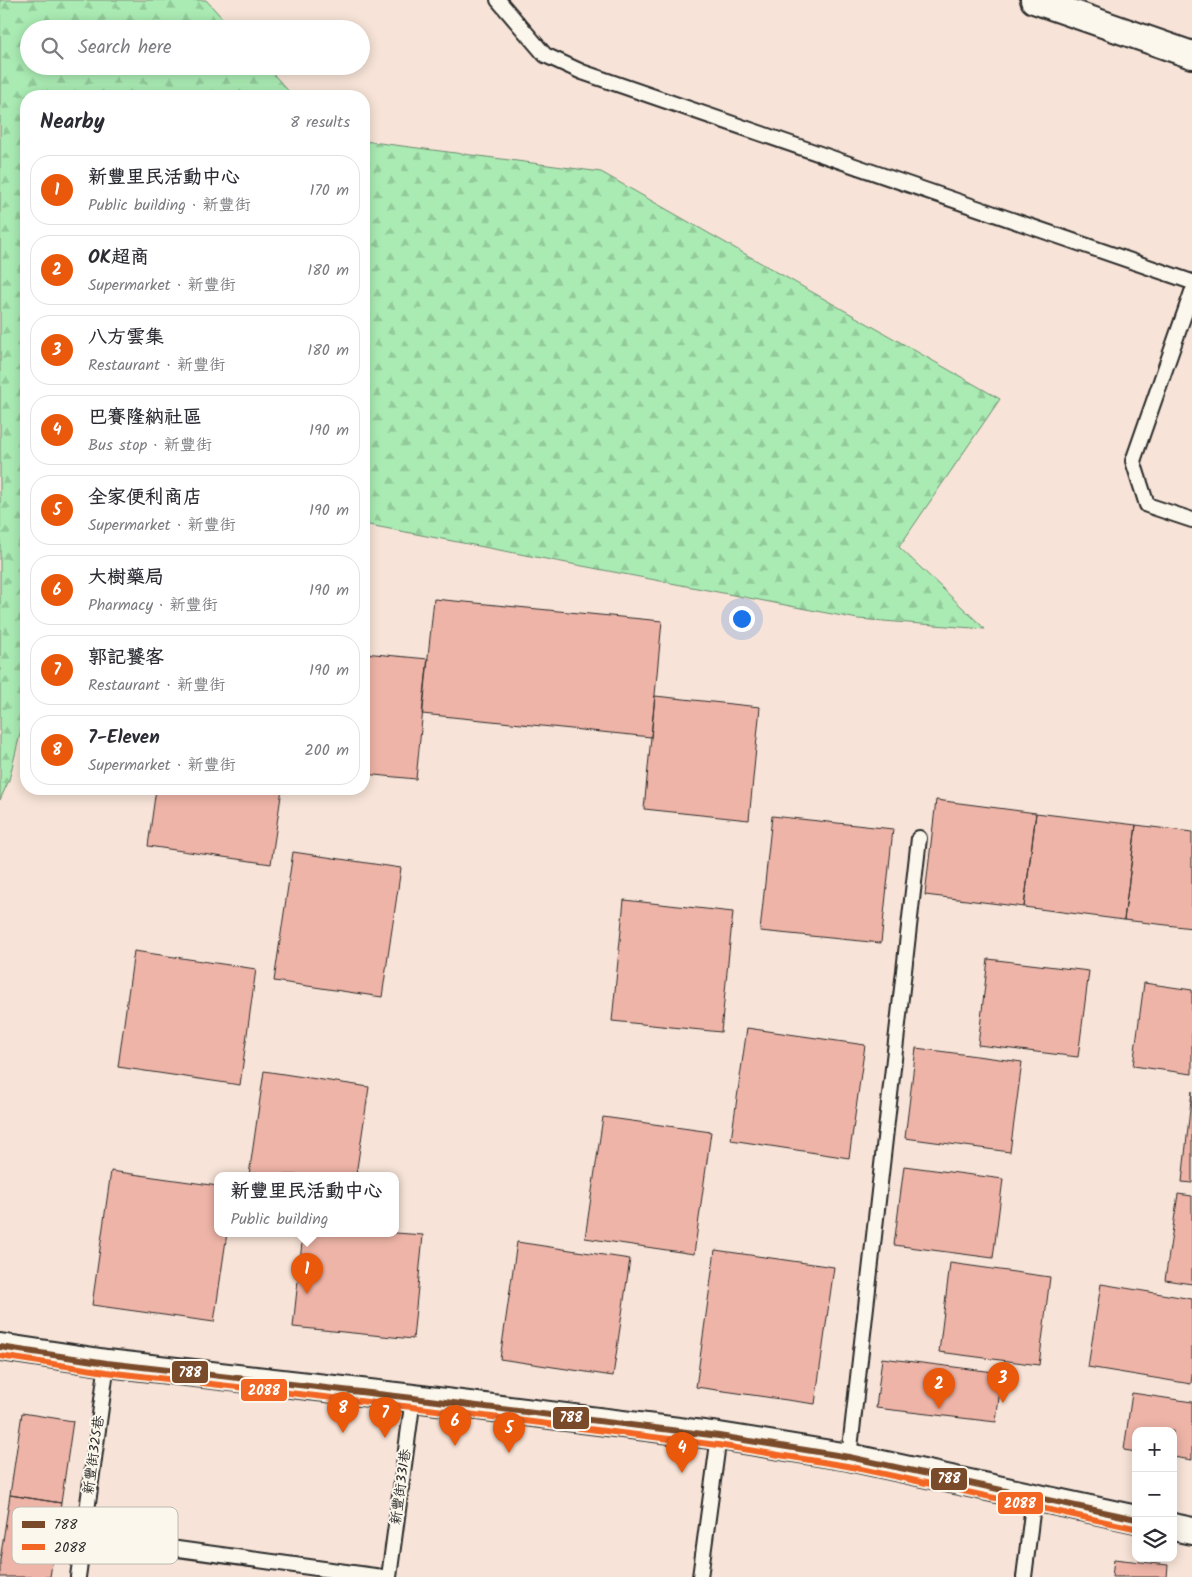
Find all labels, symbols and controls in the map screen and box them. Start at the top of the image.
search box [20,20,370,75]
text: Search here [78,33,172,63]
icon: search [38,34,66,62]
text: Nearby [40,106,105,139]
text: 8 results [290,110,350,135]
text: 新豐里民活動中心 [88,163,240,193]
text: 1 [55,178,59,203]
text: 170 m [309,178,349,203]
text: Public building · 新豐街 [88,193,250,218]
text: OK超商 [88,243,149,273]
text: 2 [52,258,62,283]
text: 180 m [307,258,349,283]
text: Supermarket · 新豐街 [88,273,235,298]
text: 八方雲集 [88,323,164,353]
text: 3 [53,338,61,363]
text: 180 m [307,338,349,363]
text: Restaurant · 新豐街 [88,353,225,378]
text: 巴賽隆納社區 [88,403,202,433]
text: 4 [53,418,61,443]
text: 190 m [309,418,349,443]
text: Bus stop · 新豐街 [88,433,212,458]
text: 全家便利商店 [88,483,202,513]
text: 5 [53,498,61,523]
text: 190 m [309,498,349,523]
text: Supermarket · 新豐街 [88,513,235,538]
text: 大樹藥局 [88,563,164,593]
text: 6 [53,578,61,603]
text: 190 m [309,578,349,603]
text: Pharmacy · 新豐街 [88,593,218,618]
your location [729,606,755,632]
text: 郭記饕客 [88,643,164,673]
text: 7 [53,658,61,683]
text: 190 m [309,658,349,683]
text: Restaurant · 新豐街 [88,673,225,698]
text: 7-Eleven [88,723,160,753]
text: 8 [52,738,62,763]
text: 200 m [305,738,349,763]
text: Supermarket · 新豐街 [88,753,235,778]
popup [214,1172,399,1237]
text: 新豐里民活動中心 [230,1177,383,1207]
text: Public building [230,1207,328,1232]
pin: 1 [291,1253,323,1294]
line badge: 788 [171,1360,209,1384]
text: 788 [178,1362,202,1384]
pin: 3 [987,1362,1019,1403]
pin: 2 [923,1368,955,1409]
line badge: 2088 [240,1378,288,1402]
text: 2088 [248,1380,281,1402]
pin: 8 [327,1392,359,1433]
pin: 7 [369,1397,401,1438]
pin: 6 [439,1405,471,1446]
line badge: 788 [552,1406,590,1430]
text: 788 [559,1407,583,1429]
pin: 5 [493,1412,525,1453]
street label: 新豐街325巷 [78,1413,111,1496]
map controls [1132,1427,1177,1562]
button: + [1132,1427,1177,1472]
pin: 4 [666,1432,698,1473]
street label: 新豐街331巷 [385,1447,417,1526]
line badge: 788 [930,1467,968,1491]
text: 788 [937,1468,961,1490]
button: − [1132,1472,1177,1517]
line badge: 2088 [997,1491,1044,1515]
text: 2088 [1004,1493,1037,1515]
legend [12,1507,178,1564]
text: 788 [54,1514,78,1536]
button: layers [1132,1517,1177,1562]
text: 2088 [54,1537,87,1559]

